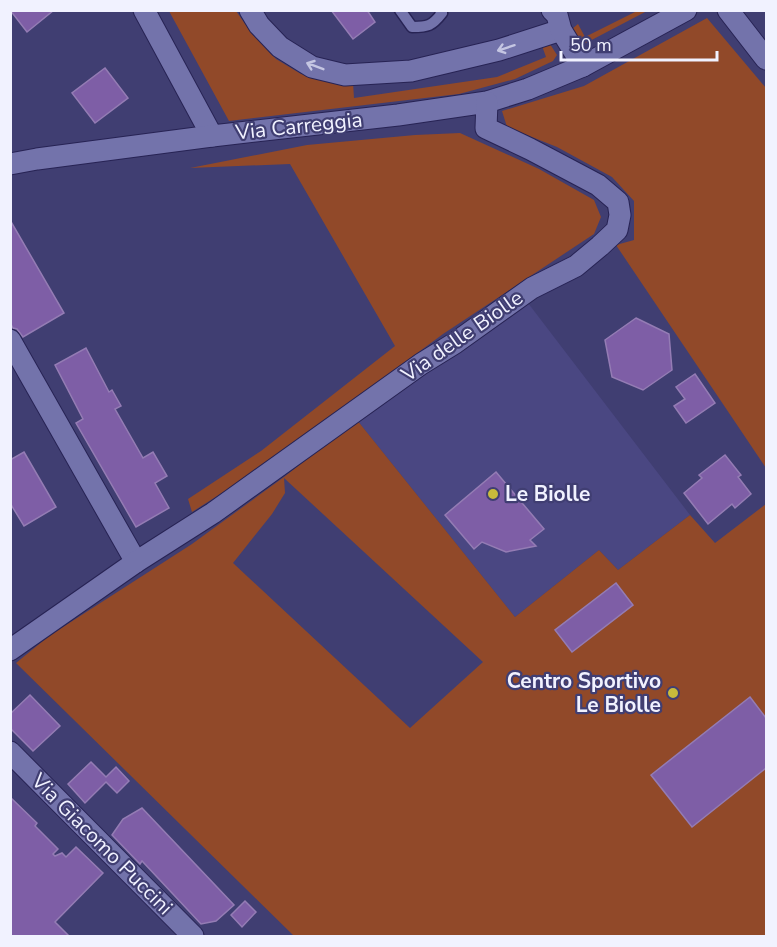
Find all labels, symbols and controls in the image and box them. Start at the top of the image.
scale bar [561,24,717,62]
text: 50 m [570,33,612,57]
one-way arrow [497,43,516,54]
one-way arrow [306,60,325,71]
street label: Via Carreggia [233,105,364,147]
street label: Via delle Biolle [395,284,528,389]
place label: Le Biolle [505,480,590,508]
marker: Le Biolle [486,487,500,501]
place label: Centro Sportivo Le Biolle [507,667,661,719]
marker: Centro Sportivo Le Biolle [666,686,680,700]
street label: Via Giacomo Puccini [24,766,179,921]

